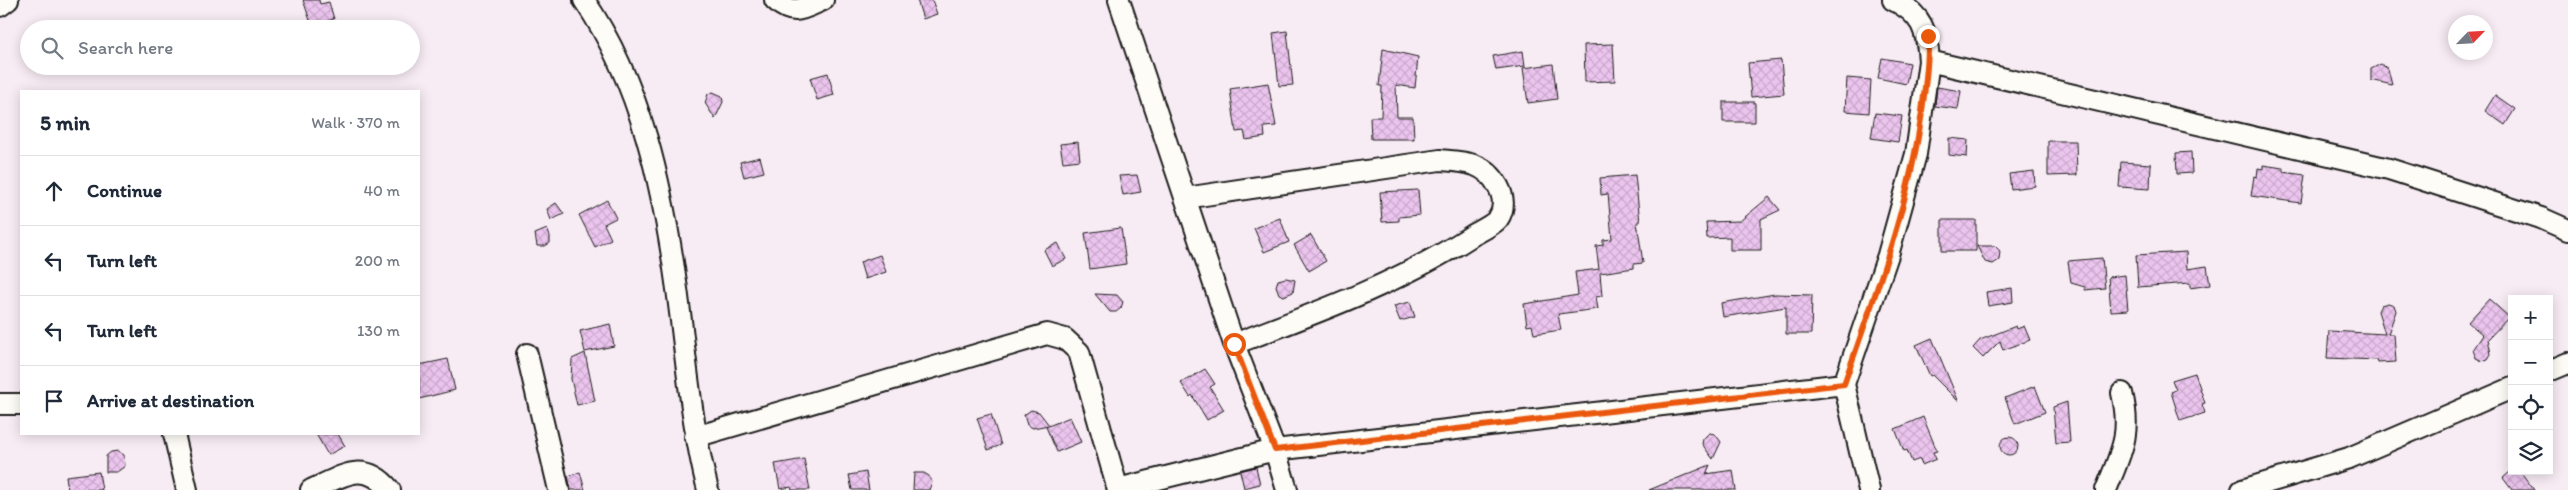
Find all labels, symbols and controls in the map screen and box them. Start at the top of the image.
north arrow [2448,15,2493,60]
search box [20,20,420,75]
route end [1917,25,1940,48]
icon: search [38,34,66,62]
text: Search here [78,36,173,59]
text: 5 min [40,110,90,135]
text: Walk · 370 m [311,113,400,132]
icon: ahead [40,177,68,205]
text: Continue [87,179,162,202]
text: 40 m [363,181,400,200]
icon: left [40,247,68,275]
text: Turn left [87,249,157,272]
text: 200 m [355,251,400,270]
map controls [2508,295,2553,475]
button: + [2508,295,2553,340]
icon: left [40,317,68,345]
text: Turn left [87,319,157,342]
text: 130 m [357,321,400,340]
route start [1223,333,1246,356]
button: − [2508,340,2553,385]
button: locate [2508,385,2553,430]
icon: arrive [40,387,68,415]
text: Arrive at destination [87,389,254,412]
button: layers [2508,430,2553,475]

